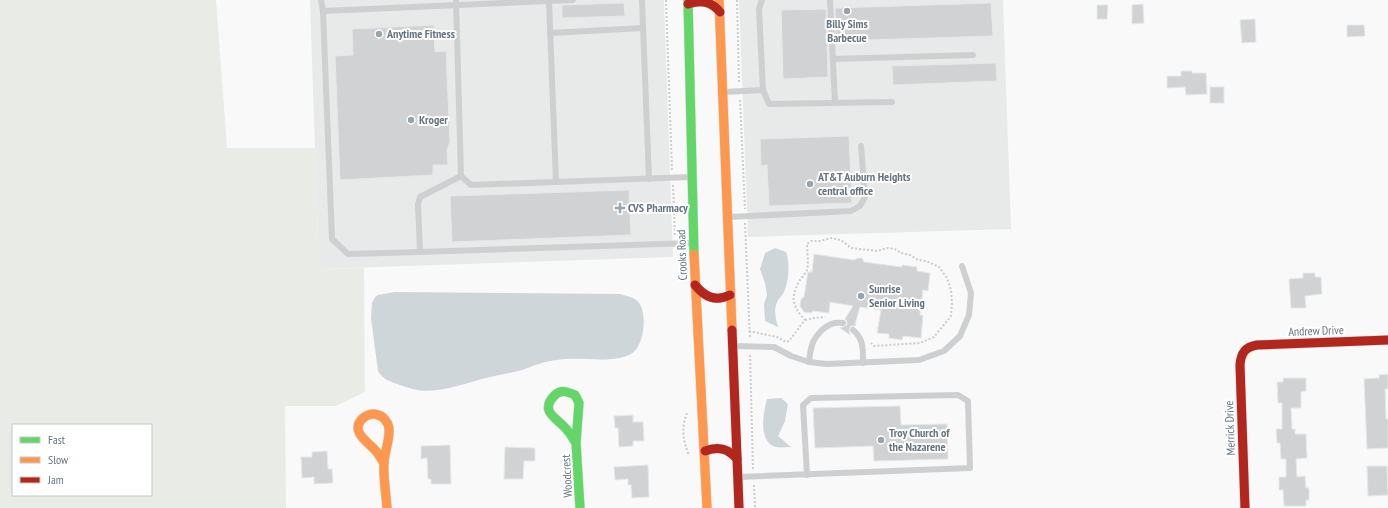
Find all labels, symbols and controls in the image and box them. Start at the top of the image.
marker: Billy Sims Barbecue [842,6,852,16]
place label: Billy Sims Barbecue [826,16,868,45]
place label: Anytime Fitness [386,26,455,41]
marker: Anytime Fitness [374,29,384,39]
place label: Kroger [419,112,448,127]
marker: Kroger [406,115,416,125]
place label: AT&T Auburn Heights central office [817,169,910,198]
marker: AT&T Auburn Heights central office [805,179,815,189]
place label: CVS Pharmacy [628,200,688,215]
marker: CVS Pharmacy [615,203,625,213]
street label: Crooks Road [673,229,690,281]
place label: Sunrise Senior Living [869,281,925,310]
marker: Sunrise Senior Living [856,291,866,301]
street label: Andrew Drive [1288,322,1344,339]
street label: Merrick Drive [1221,400,1238,456]
legend [12,424,152,496]
place label: Troy Church of the Nazarene [889,425,950,454]
text: Fast [48,432,66,447]
marker: Troy Church of the Nazarene [876,435,886,445]
text: Slow [48,452,69,467]
street label: Woodcrest [558,453,575,498]
text: Jam [47,472,64,487]

